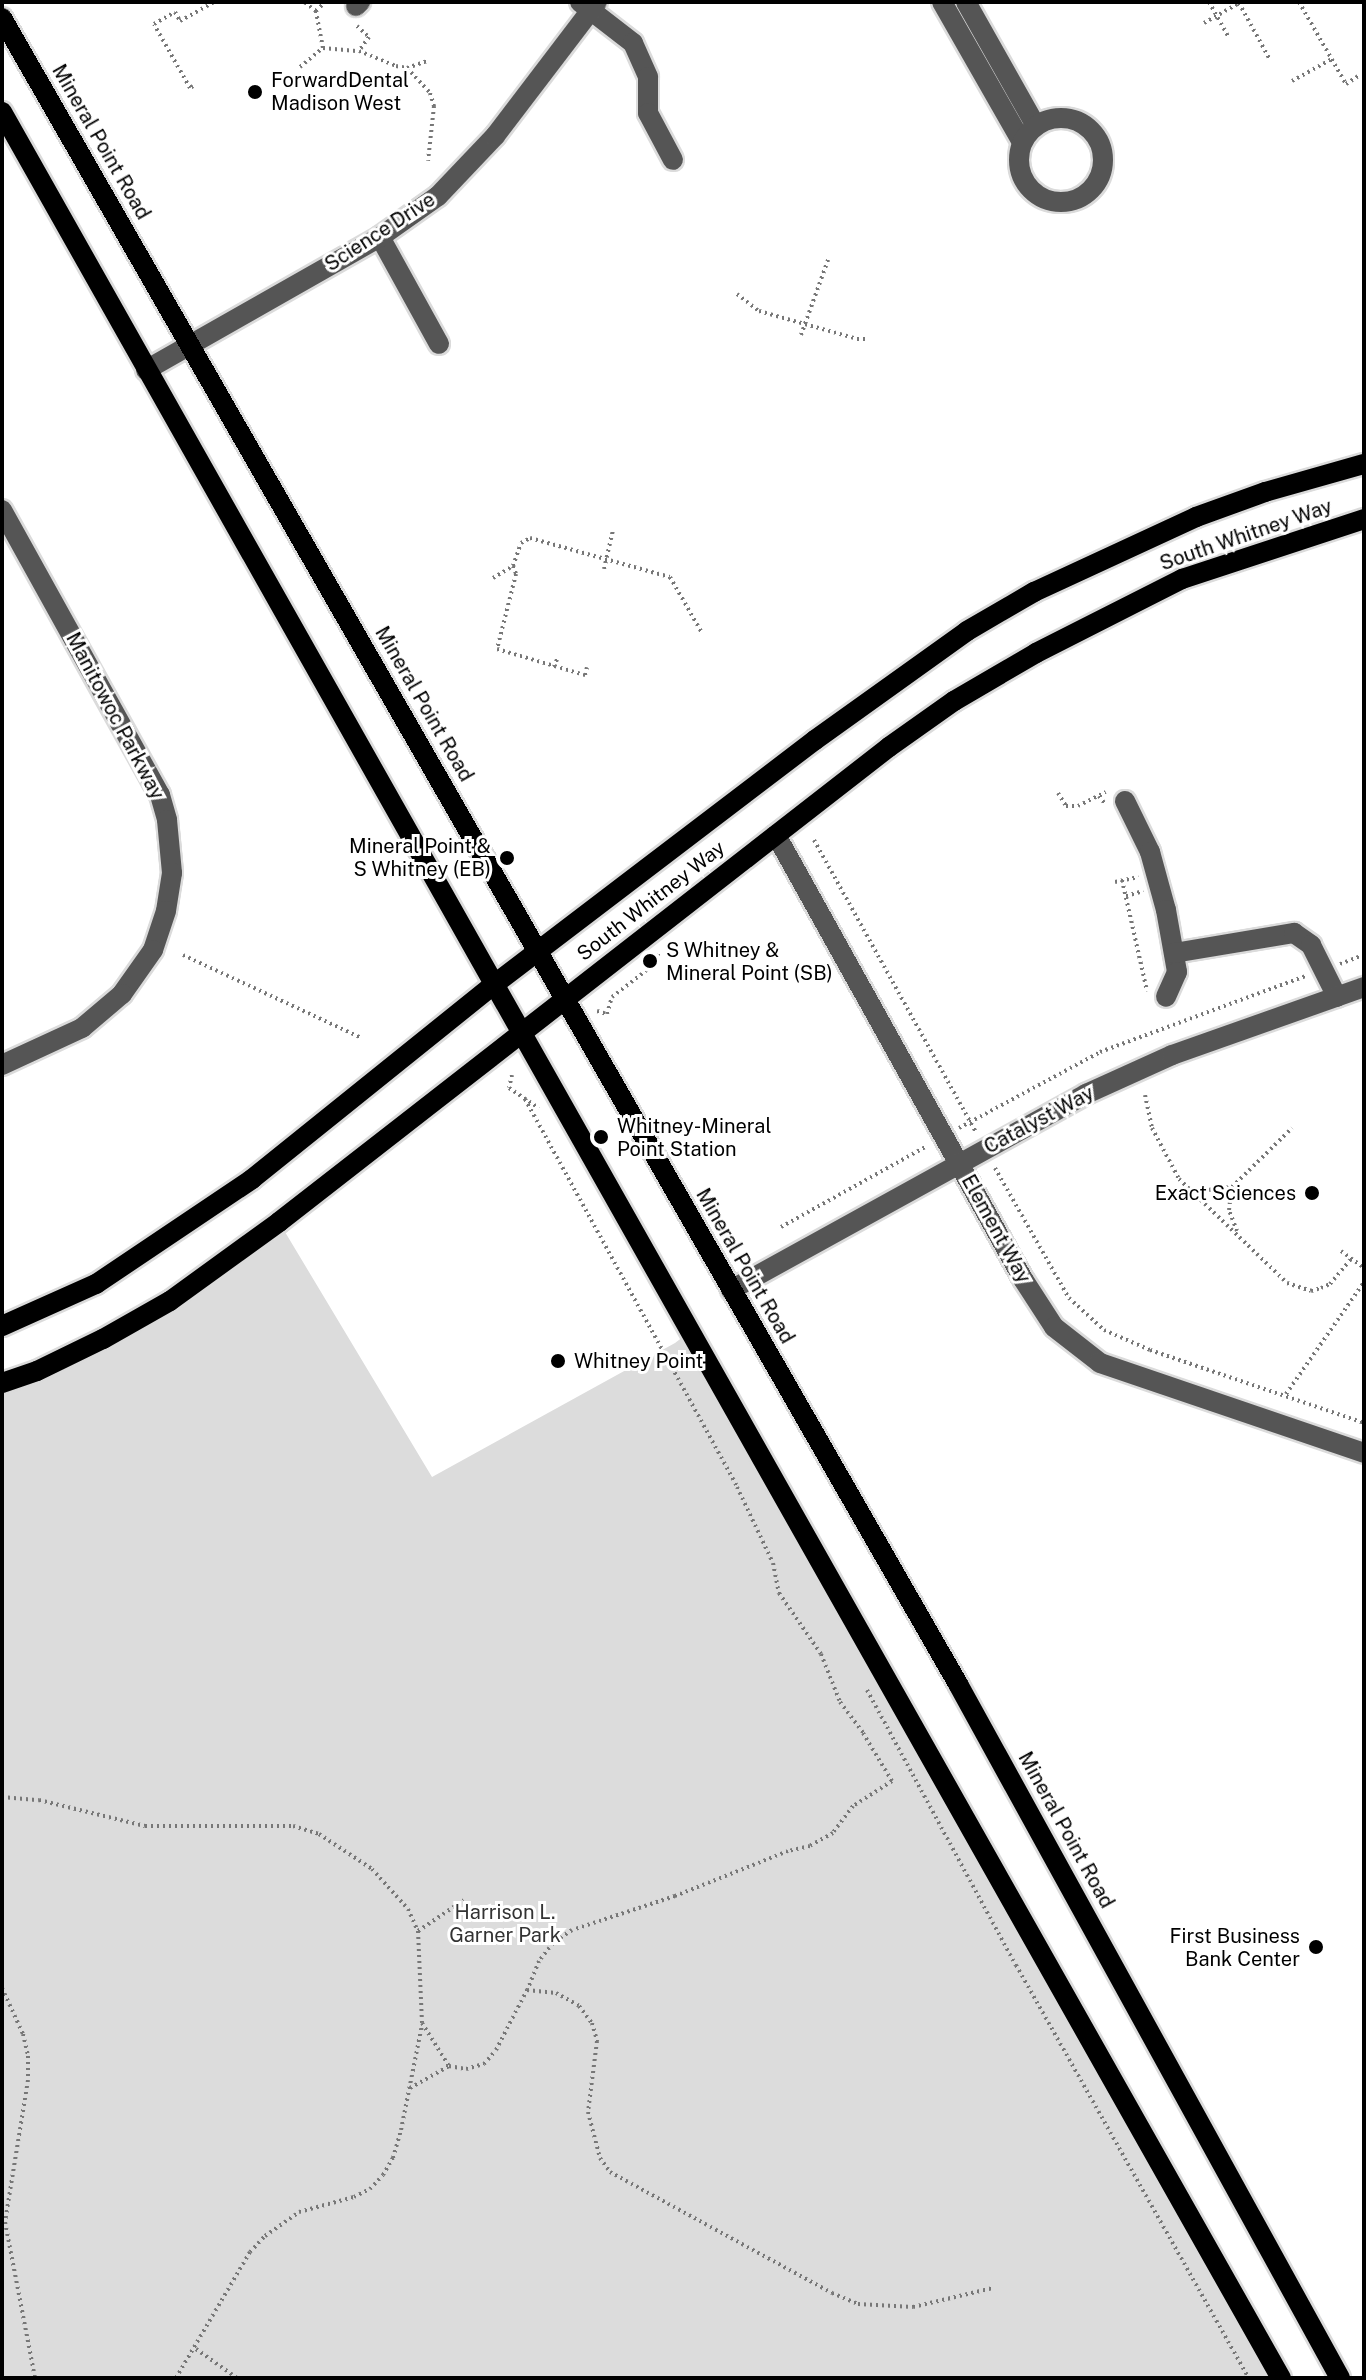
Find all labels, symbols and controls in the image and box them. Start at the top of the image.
street label: Mineral Point Road [47,60,155,224]
place label: ForwardDental Madison West [271,68,409,115]
marker: ForwardDental Madison West [246,83,264,101]
street label: Science Drive [320,187,440,277]
street label: South Whitney Way [1156,494,1336,576]
street label: Mineral Point Road [370,622,478,786]
street label: Manitowoc Parkway [61,628,169,804]
place label: Mineral Point & S Whitney (EB) [349,834,491,881]
street label: South Whitney Way [572,836,730,966]
marker: Mineral Point & S Whitney (EB) [498,849,516,867]
place label: S Whitney & Mineral Point (SB) [666,938,833,985]
marker: S Whitney & Mineral Point (SB) [641,952,659,970]
street label: Catalyst Way [980,1081,1098,1159]
place label: Whitney-Mineral Point Station [617,1114,771,1161]
marker: Whitney-Mineral Point Station [592,1128,610,1146]
street label: Element Way [956,1170,1036,1288]
place label: Exact Sciences [1155,1181,1296,1205]
street label: Mineral Point Road [691,1184,799,1348]
marker: Exact Sciences [1303,1184,1321,1202]
place label: Whitney Point [574,1349,703,1373]
marker: Whitney Point [549,1352,567,1370]
street label: Mineral Point Road [1013,1748,1119,1912]
park label: Harrison L. Garner Park [449,1900,561,1947]
place label: First Business Bank Center [1170,1924,1300,1971]
marker: First Business Bank Center [1307,1938,1325,1956]

